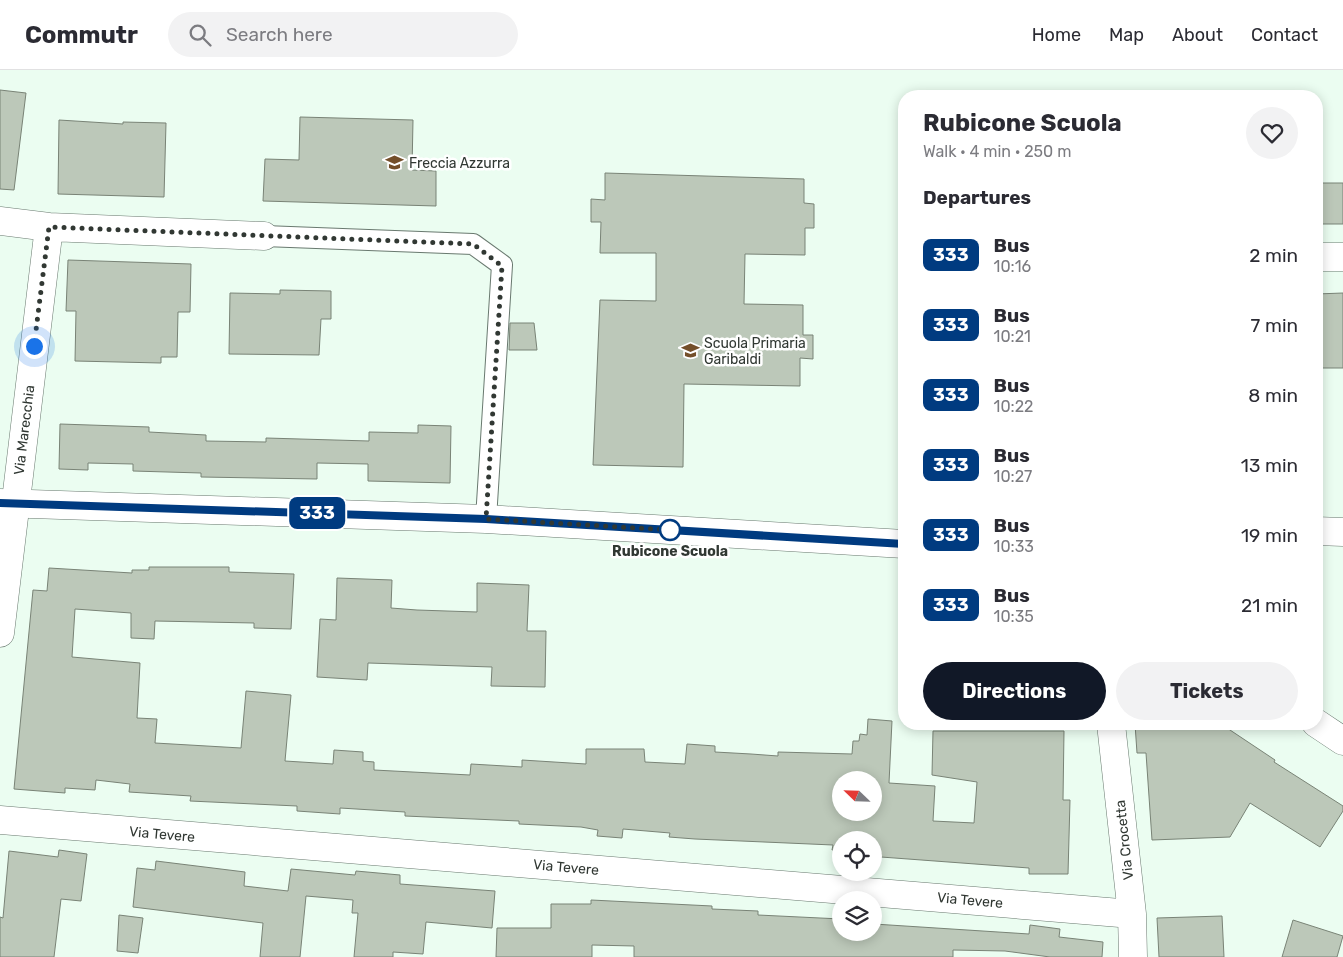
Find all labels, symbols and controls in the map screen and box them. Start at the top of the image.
search box [168,12,518,57]
text: Commutr [25,21,138,49]
icon: search [186,21,214,49]
text: Search here [226,23,333,46]
text: Home [1032,24,1081,46]
text: Map [1109,24,1144,46]
text: About [1172,24,1223,46]
text: Contact [1251,24,1318,46]
button: heart [1246,107,1298,159]
text: Rubicone Scuola [923,109,1122,137]
text: Walk · 4 min · 250 m [923,142,1071,161]
school or university icon: Freccia Azzurra [385,153,405,173]
place label: Freccia Azzurra [409,155,510,172]
text: Departures [923,186,1031,209]
text: Bus [994,234,1030,257]
text: 333 [933,244,969,266]
text: 2 min [1249,244,1298,267]
text: 10:16 [994,257,1031,276]
text: Bus [994,304,1030,327]
text: 333 [933,314,969,336]
text: 7 min [1251,314,1298,337]
text: 10:21 [994,327,1031,346]
your location [22,334,47,359]
place label: Scuola Primaria Garibaldi [704,335,806,368]
school or university icon: Scuola Primaria Garibaldi [680,341,700,361]
text: Bus [994,374,1030,397]
street label: Via Marecchia [11,384,38,476]
text: 333 [933,384,969,406]
text: 8 min [1248,384,1298,407]
text: 10:22 [994,397,1033,416]
text: Bus [994,444,1030,467]
text: 333 [933,454,969,476]
text: 13 min [1241,454,1298,477]
text: 10:27 [994,467,1032,486]
line badge: 333 [288,497,346,529]
text: 333 [299,502,335,524]
text: Bus [994,514,1030,537]
marker: Rubicone Scuola [659,519,681,541]
text: 333 [933,524,969,546]
text: 19 min [1241,524,1298,547]
text: 10:33 [994,537,1034,556]
place label: Rubicone Scuola [612,543,728,560]
text: Bus [994,584,1030,607]
text: 333 [933,594,969,616]
text: 21 min [1241,594,1298,617]
text: 10:35 [994,607,1034,626]
button: Directions [923,662,1106,720]
button: Tickets [1116,662,1298,720]
north arrow [832,771,882,821]
map controls [832,771,882,941]
street label: Via Crocetta [1112,799,1137,881]
street label: Via Tevere [128,823,196,846]
button: locate [832,831,882,881]
street label: Via Tevere [532,856,600,879]
street label: Via Tevere [936,889,1004,912]
button: layers [832,891,882,941]

